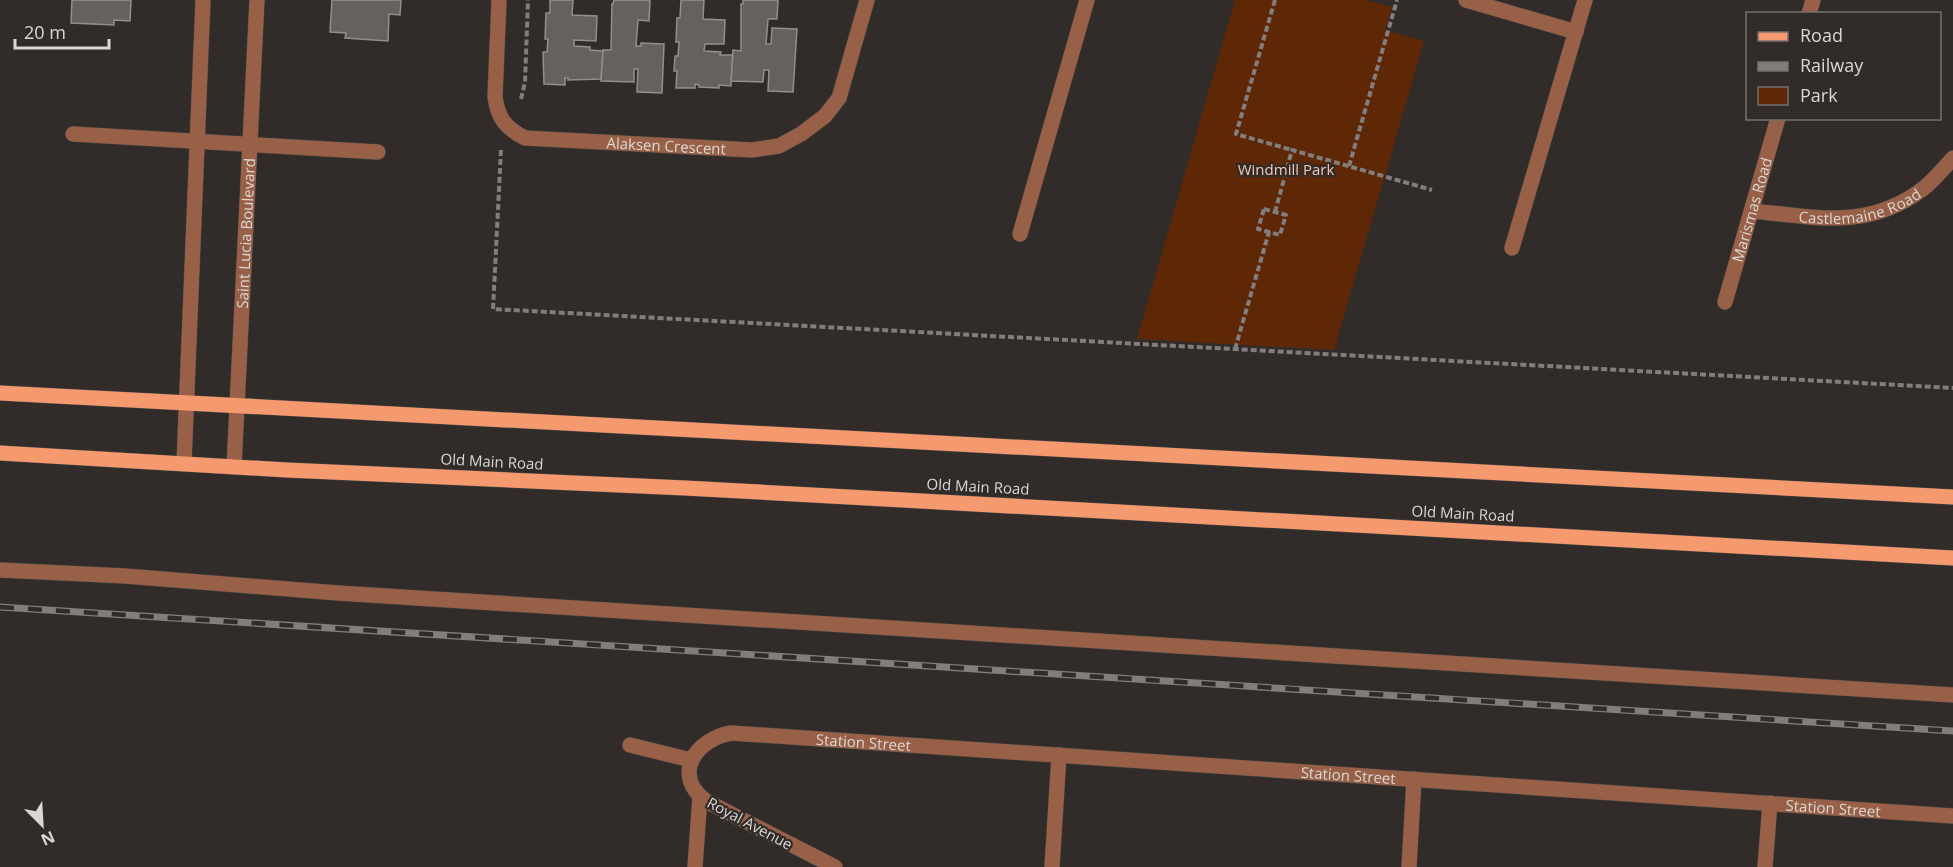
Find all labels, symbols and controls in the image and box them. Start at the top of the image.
scale bar [15,12,110,50]
legend [1746,12,1941,120]
text: 20 m [24,20,66,44]
text: Road [1800,23,1843,47]
text: Railway [1800,53,1864,77]
text: Park [1800,83,1838,107]
street label: Alaksen Crescent [606,132,727,159]
street label: Marismas Road [1727,155,1776,264]
street label: Saint Lucia Boulevard [232,158,259,309]
park label: Windmill Park [1238,159,1334,179]
street label: Castlemaine Road [1798,183,1925,228]
street label: Old Main Road [440,448,544,474]
street label: Old Main Road [926,473,1030,499]
street label: Old Main Road [1411,500,1515,526]
street label: Station Street [815,729,912,755]
street label: Station Street [1300,762,1396,788]
street label: Royal Avenue [704,792,796,854]
north arrow [12,795,72,855]
street label: Station Street [1785,795,1881,821]
text: N [38,826,59,851]

